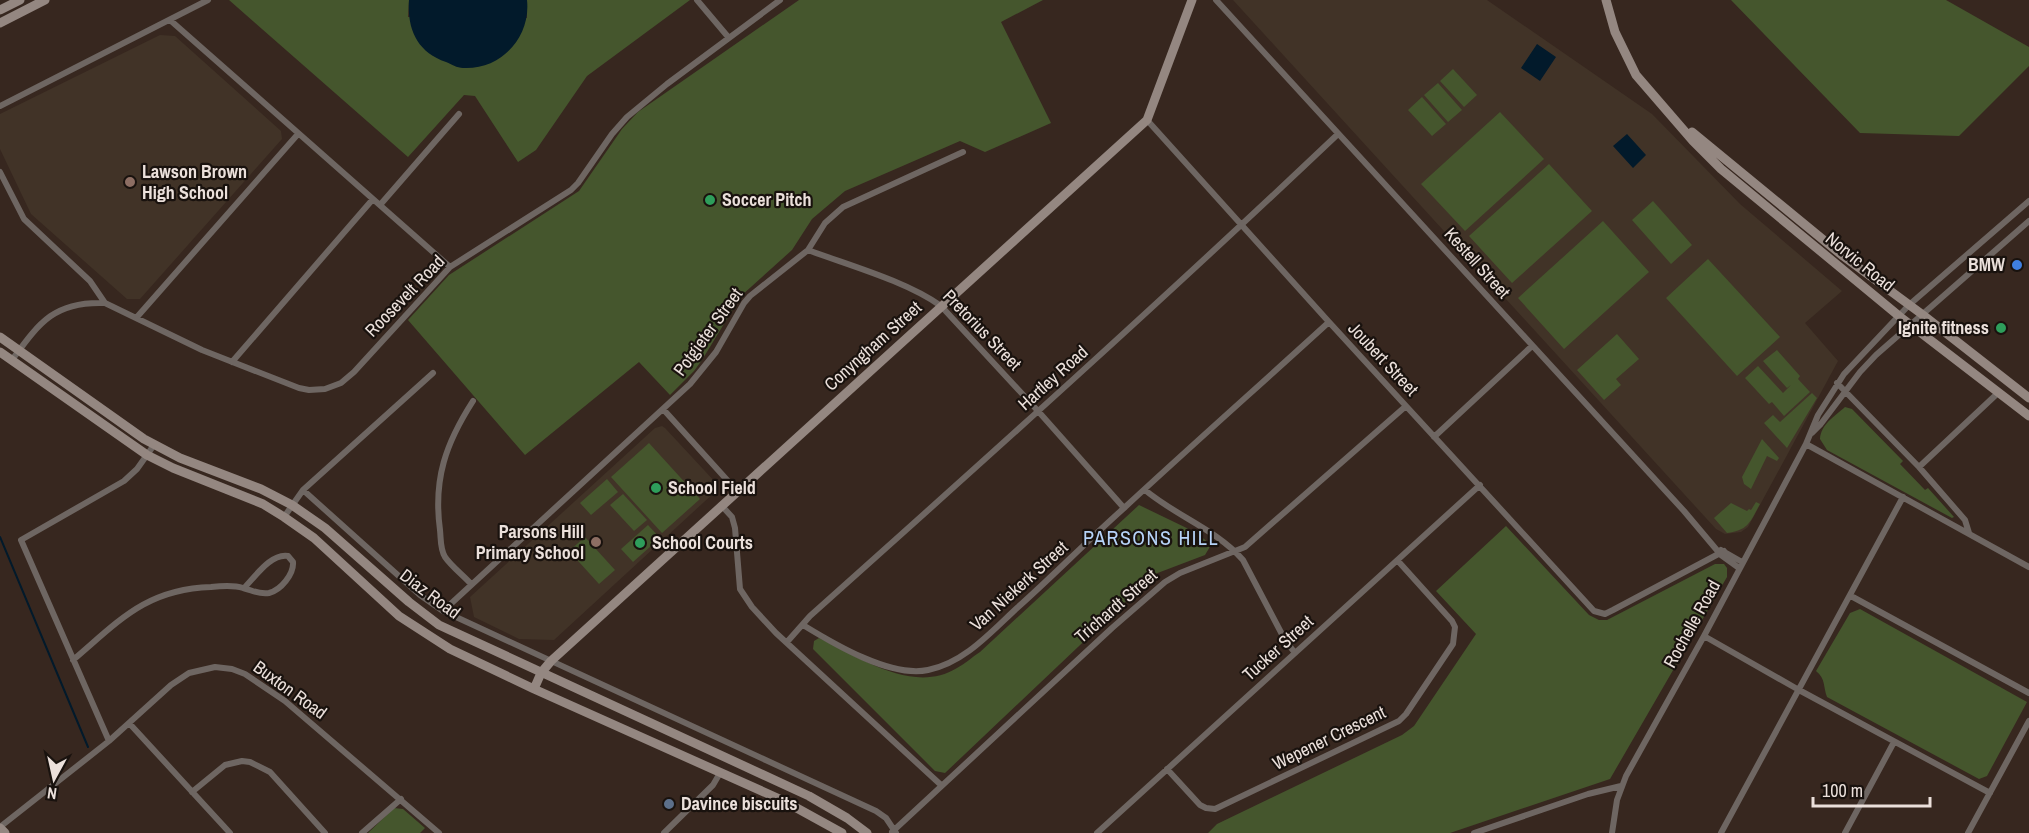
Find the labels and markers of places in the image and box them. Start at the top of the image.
place label: Lawson Brown High School [142,159,247,205]
marker: Lawson Brown High School [123,175,137,189]
place label: Soccer Pitch [722,187,811,212]
marker: Soccer Pitch [703,193,717,207]
place label: BMW [1968,252,2005,277]
marker: BMW [2010,258,2024,272]
place label: Ignite fitness [1898,315,1989,340]
marker: Ignite fitness [1994,321,2008,335]
place label: School Field [668,475,756,500]
marker: School Field [649,481,663,495]
place label: Parsons Hill Primary School [476,519,584,565]
place label: School Courts [652,530,753,555]
marker: Parsons Hill Primary School [589,535,603,549]
marker: School Courts [633,536,647,550]
place label: Davince biscuits [681,791,798,816]
marker: Davince biscuits [662,797,676,811]

